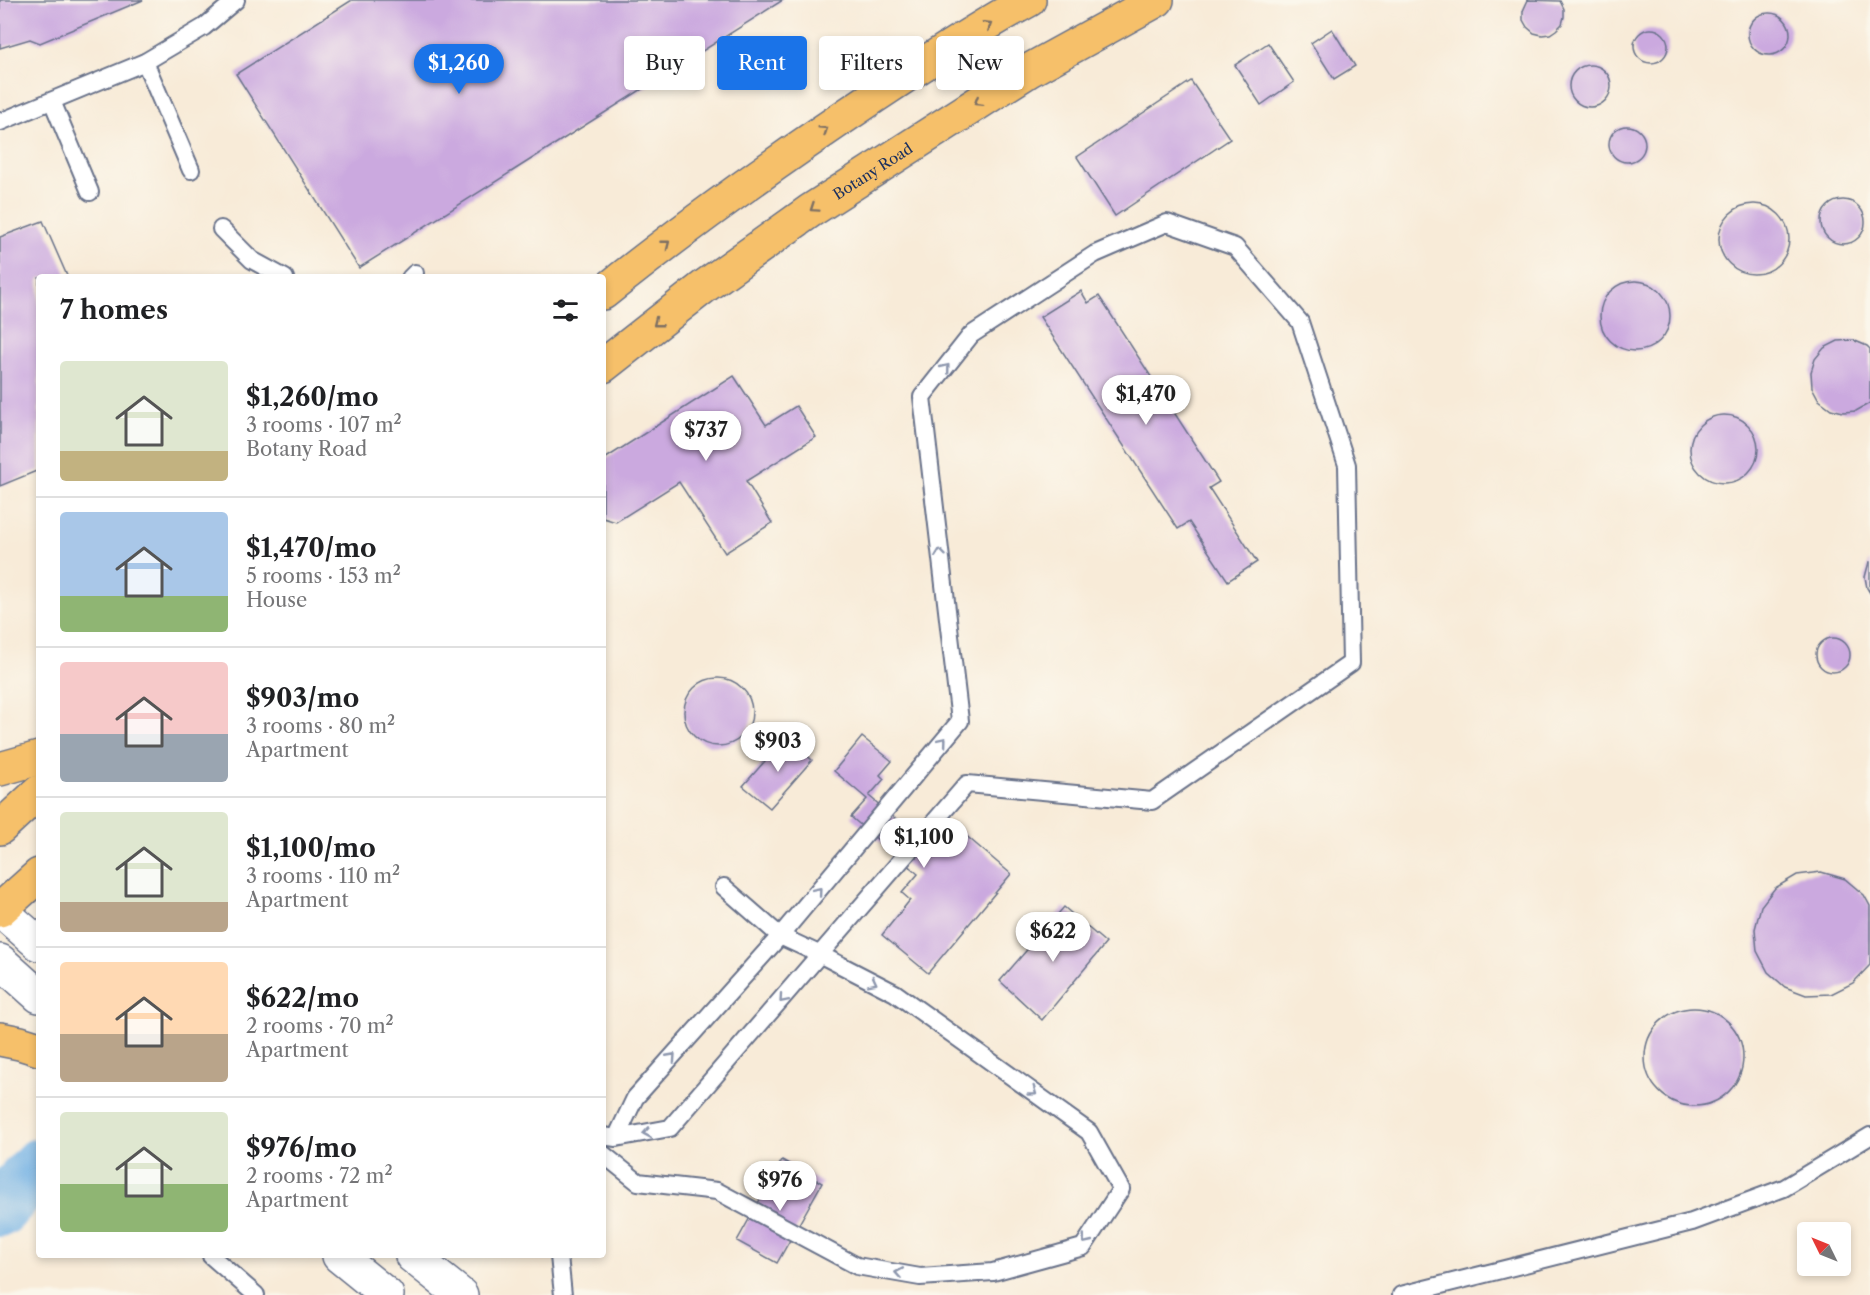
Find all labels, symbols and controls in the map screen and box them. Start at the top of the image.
one-way arrow [982,20,992,32]
chip: Buy [624,36,705,90]
chip: Rent [717,36,807,90]
chip: Filters [819,36,924,90]
chip: New [936,36,1024,90]
pin: $1,260 [410,44,508,95]
text: $1,260 [428,51,490,75]
one-way arrow [974,95,985,106]
one-way arrow [817,126,828,137]
street label: Botany Road [829,138,916,203]
one-way arrow [810,200,821,211]
one-way arrow [659,241,670,252]
text: 7 homes [60,294,168,326]
icon: filters [549,294,582,327]
one-way arrow [653,316,664,327]
one-way arrow [938,364,949,375]
pin: $1,470 [1097,375,1195,426]
text: $1,260/mo [246,381,379,413]
text: $1,470 [1116,382,1176,406]
icon: home [108,385,180,457]
pin: $737 [670,411,742,462]
text: 3 rooms · 107 m² [246,413,402,437]
text: $737 [684,418,728,442]
text: Botany Road [246,437,367,461]
text: $1,470/mo [246,532,377,564]
icon: home [108,536,180,608]
one-way arrow [934,549,947,558]
text: 5 rooms · 153 m² [246,564,401,588]
text: House [246,588,307,612]
text: $903/mo [246,682,359,714]
icon: home [108,686,180,758]
text: 3 rooms · 80 m² [246,714,395,738]
pin: $903 [742,722,814,773]
text: $903 [754,729,802,753]
one-way arrow [935,737,946,748]
text: Apartment [246,738,349,762]
pin: $1,100 [875,818,973,869]
text: $1,100 [894,825,954,849]
text: $1,100/mo [246,832,376,864]
icon: home [108,836,180,908]
text: 3 rooms · 110 m² [246,864,400,888]
one-way arrow [811,887,822,898]
text: Apartment [246,888,349,912]
pin: $622 [1017,912,1089,963]
text: $622 [1030,919,1076,943]
one-way arrow [867,974,878,986]
text: $622/mo [246,982,359,1014]
icon: home [108,986,180,1058]
one-way arrow [779,992,790,1003]
text: 2 rooms · 70 m² [246,1014,394,1038]
text: Apartment [246,1038,349,1062]
one-way arrow [665,1053,676,1063]
one-way arrow [1027,1085,1038,1096]
one-way arrow [642,1126,652,1138]
text: $976/mo [246,1132,357,1164]
icon: home [108,1136,180,1208]
pin: $976 [744,1161,816,1212]
text: 2 rooms · 72 m² [246,1164,393,1188]
text: $976 [757,1168,803,1192]
text: Apartment [246,1188,349,1212]
north arrow [1797,1222,1851,1276]
map controls [1797,1222,1851,1276]
one-way arrow [1083,1233,1094,1244]
one-way arrow [895,1268,904,1280]

